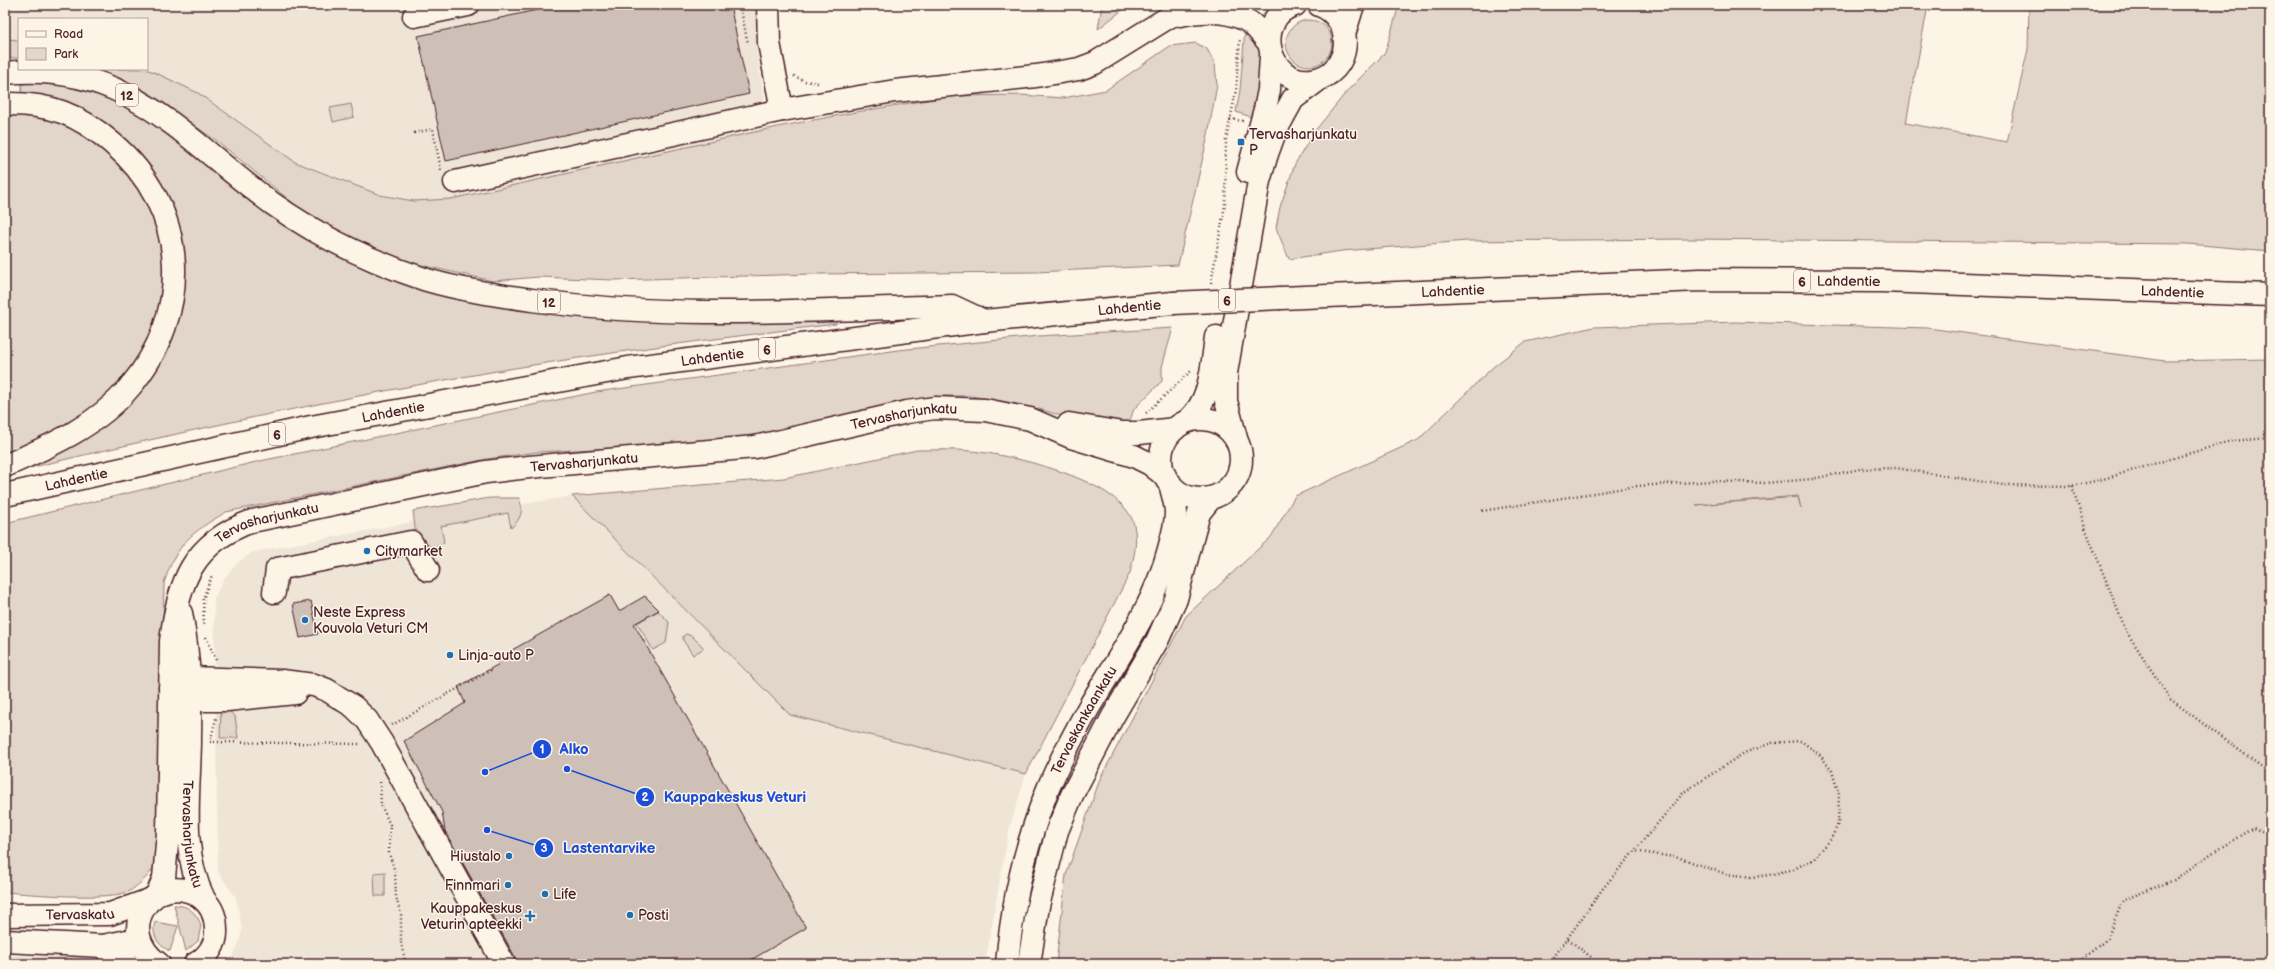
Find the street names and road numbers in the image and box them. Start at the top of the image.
road number: 12 [116,84,138,106]
road number: 6 [1794,270,1810,292]
street label: Lahdentie [1817,273,1880,290]
street label: Lahdentie [1421,281,1485,301]
street label: Lahdentie [2140,282,2204,302]
road number: 6 [1219,289,1235,311]
road number: 12 [538,291,560,313]
street label: Lahdentie [1097,296,1162,319]
road number: 6 [759,338,775,360]
street label: Lahdentie [680,345,745,370]
street label: Lahdentie [360,398,426,426]
street label: Tervasharjunkatu [849,400,958,434]
road number: 6 [269,423,285,445]
street label: Tervasharjunkatu [530,449,639,476]
street label: Lahdentie [44,464,109,495]
street label: Tervasharjunkatu [212,499,320,547]
street label: Tervaskankaankatu [1047,663,1121,777]
street label: Tervasharjunkatu [179,780,206,890]
street label: Tervaskatu [46,905,117,924]

